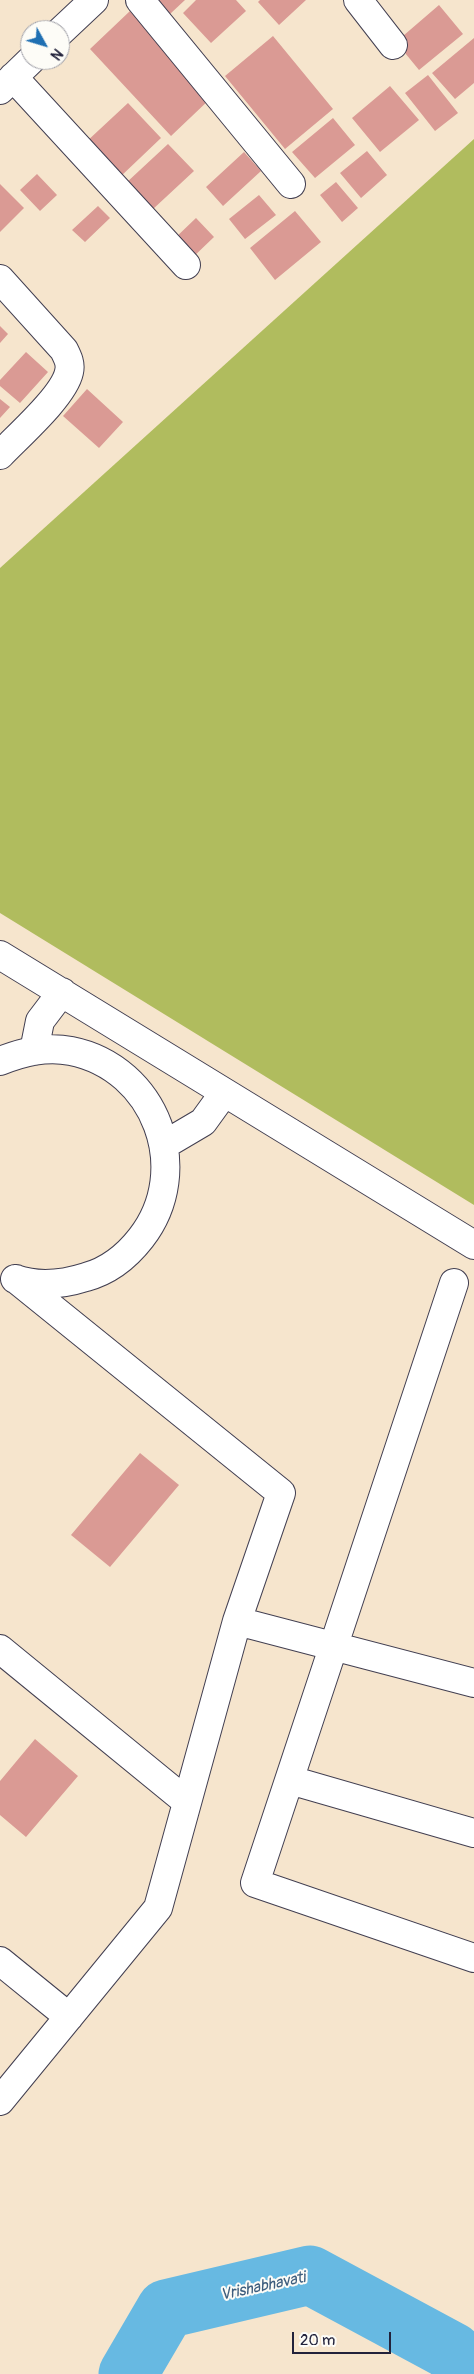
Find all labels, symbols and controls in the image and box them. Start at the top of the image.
north arrow [20,20,70,70]
text: N [47,45,66,63]
water label: Vrishabhavati [219,2269,307,2305]
scale bar [294,2322,393,2354]
text: 20 m [300,2331,335,2350]

